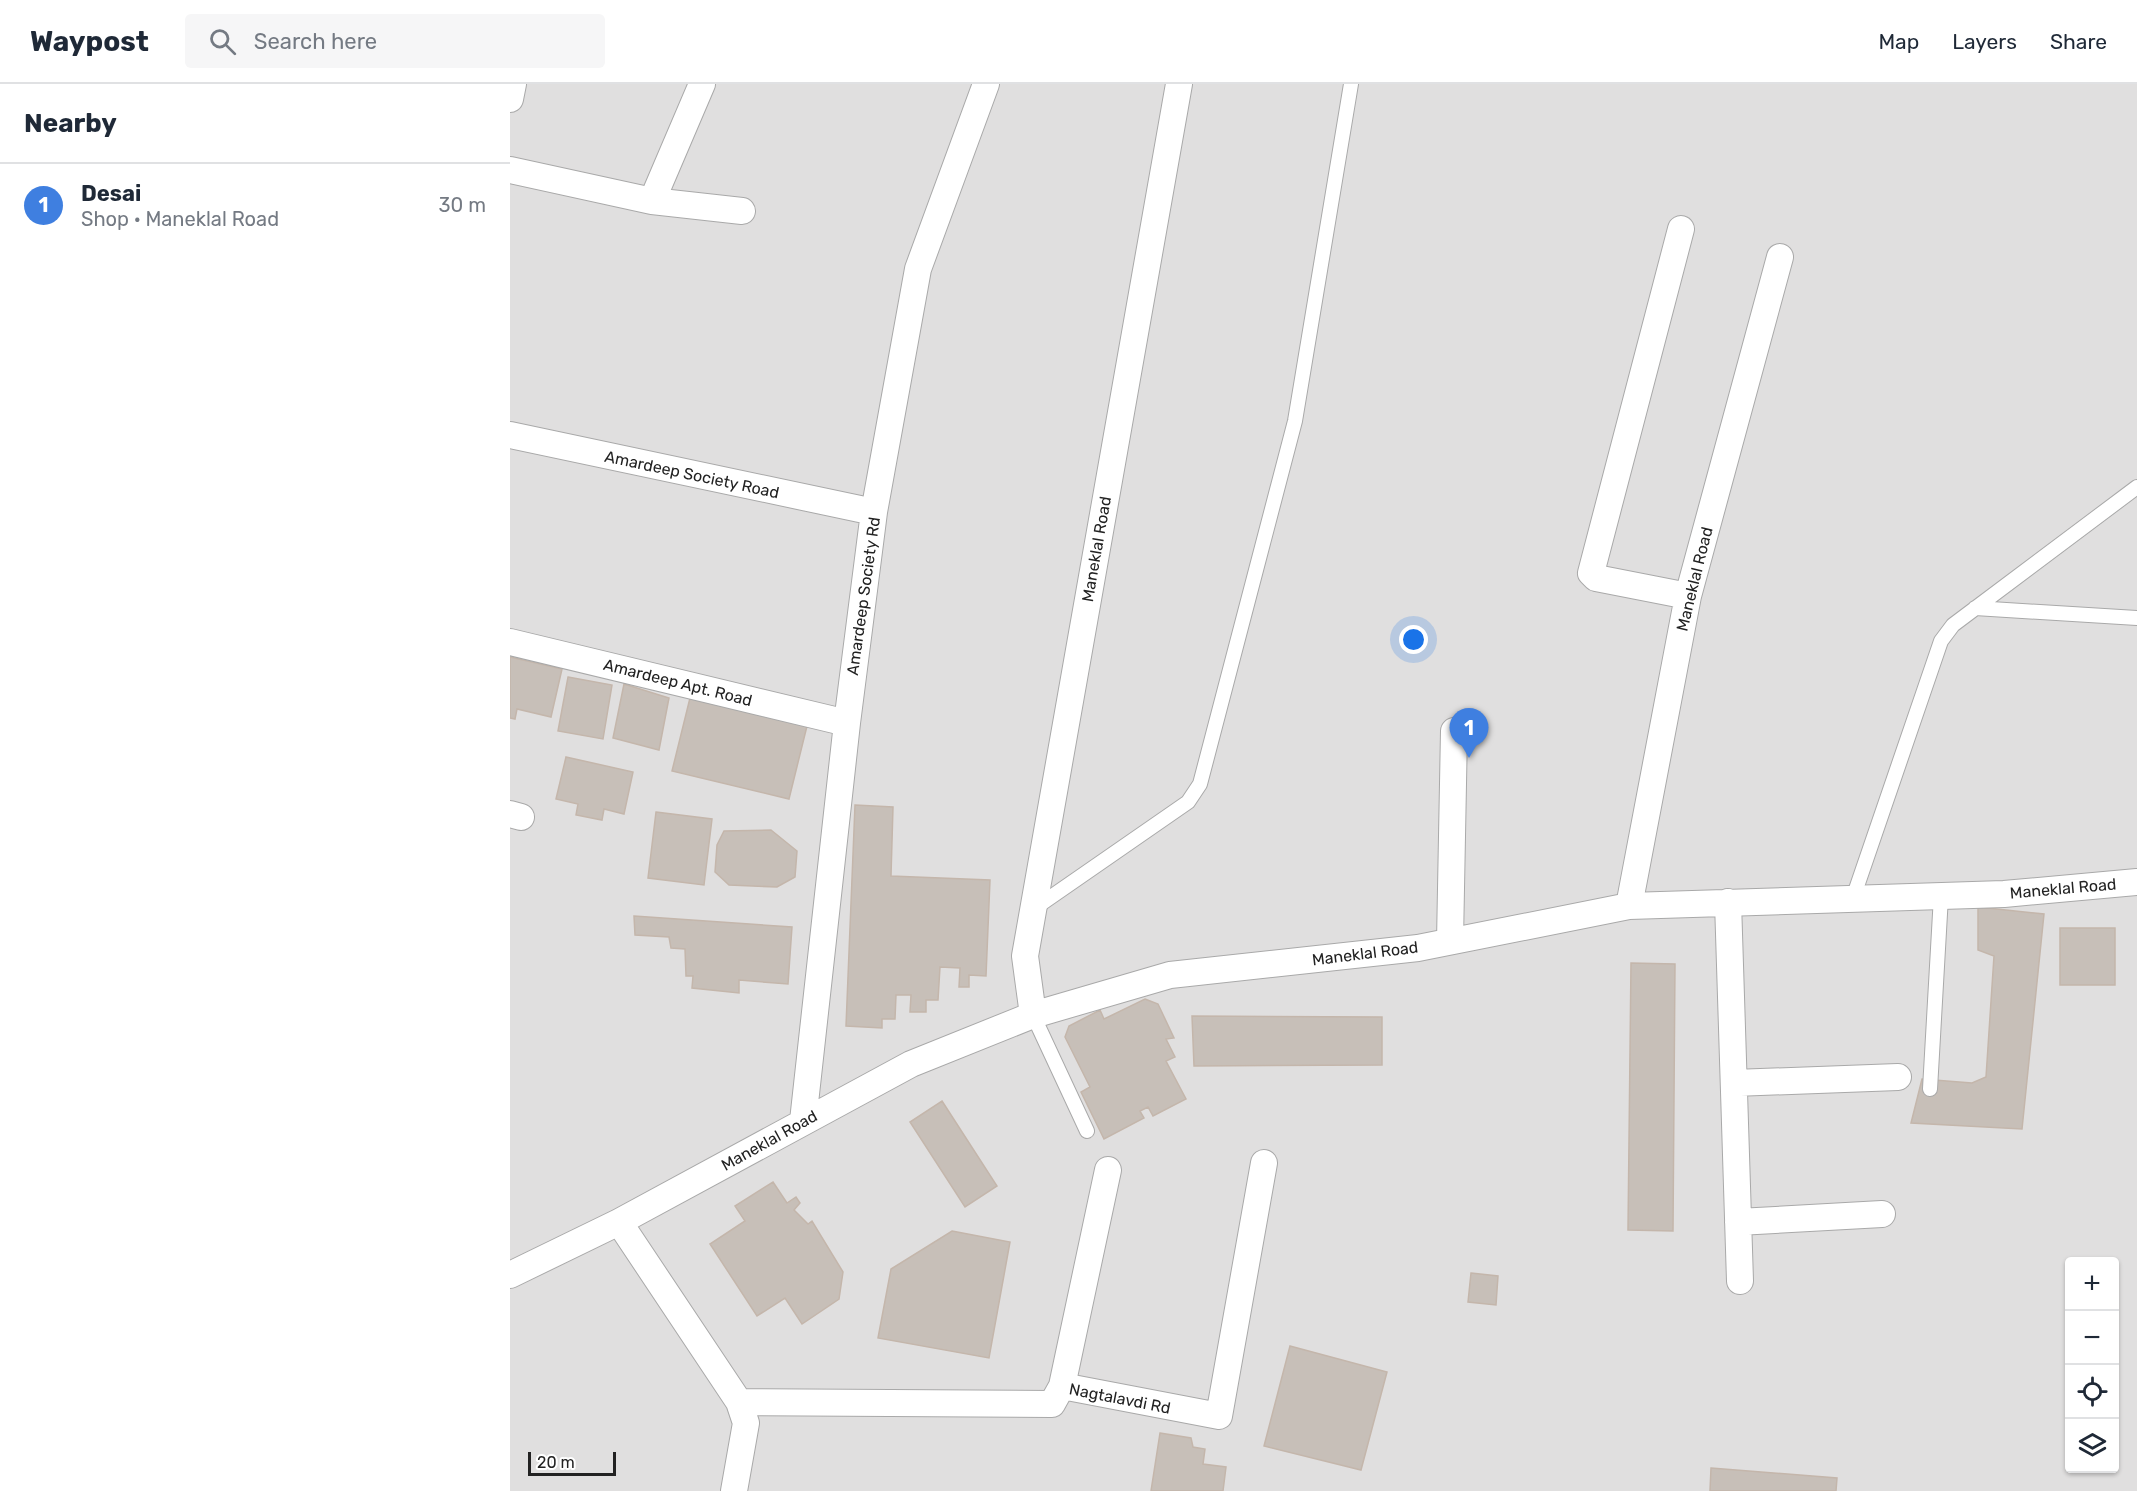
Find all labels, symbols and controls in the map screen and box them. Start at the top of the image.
search box [185,14,605,68]
text: Waypost [30,25,149,58]
icon: search [206,25,239,58]
text: Search here [254,28,377,55]
text: Map [1878,29,1919,54]
text: Layers [1952,29,2017,54]
text: Share [2050,29,2107,54]
text: Nearby [24,108,117,139]
text: Desai [81,180,141,207]
text: 1 [39,193,48,217]
text: 30 m [439,193,486,217]
text: Shop · Maneklal Road [81,207,279,231]
street label: Amardeep Society Road [603,447,781,502]
street label: Maneklal Road [1078,495,1115,603]
street label: Amardeep Society Rd [843,516,884,677]
street label: Maneklal Road [1672,525,1717,633]
your location [1399,625,1428,654]
street label: Amardeep Apt. Road [602,655,754,710]
pin: 1 [1450,708,1488,758]
street label: Maneklal Road [2009,874,2117,903]
street label: Maneklal Road [1311,938,1419,969]
street label: Maneklal Road [718,1106,821,1175]
map controls [2065,1257,2119,1473]
button: + [2065,1257,2119,1311]
button: − [2065,1311,2119,1365]
button: locate [2065,1365,2119,1419]
street label: Nagtalavdi Rd [1068,1379,1172,1418]
button: layers [2065,1419,2119,1473]
scale bar [528,1449,616,1476]
text: 20 m [537,1453,575,1472]

